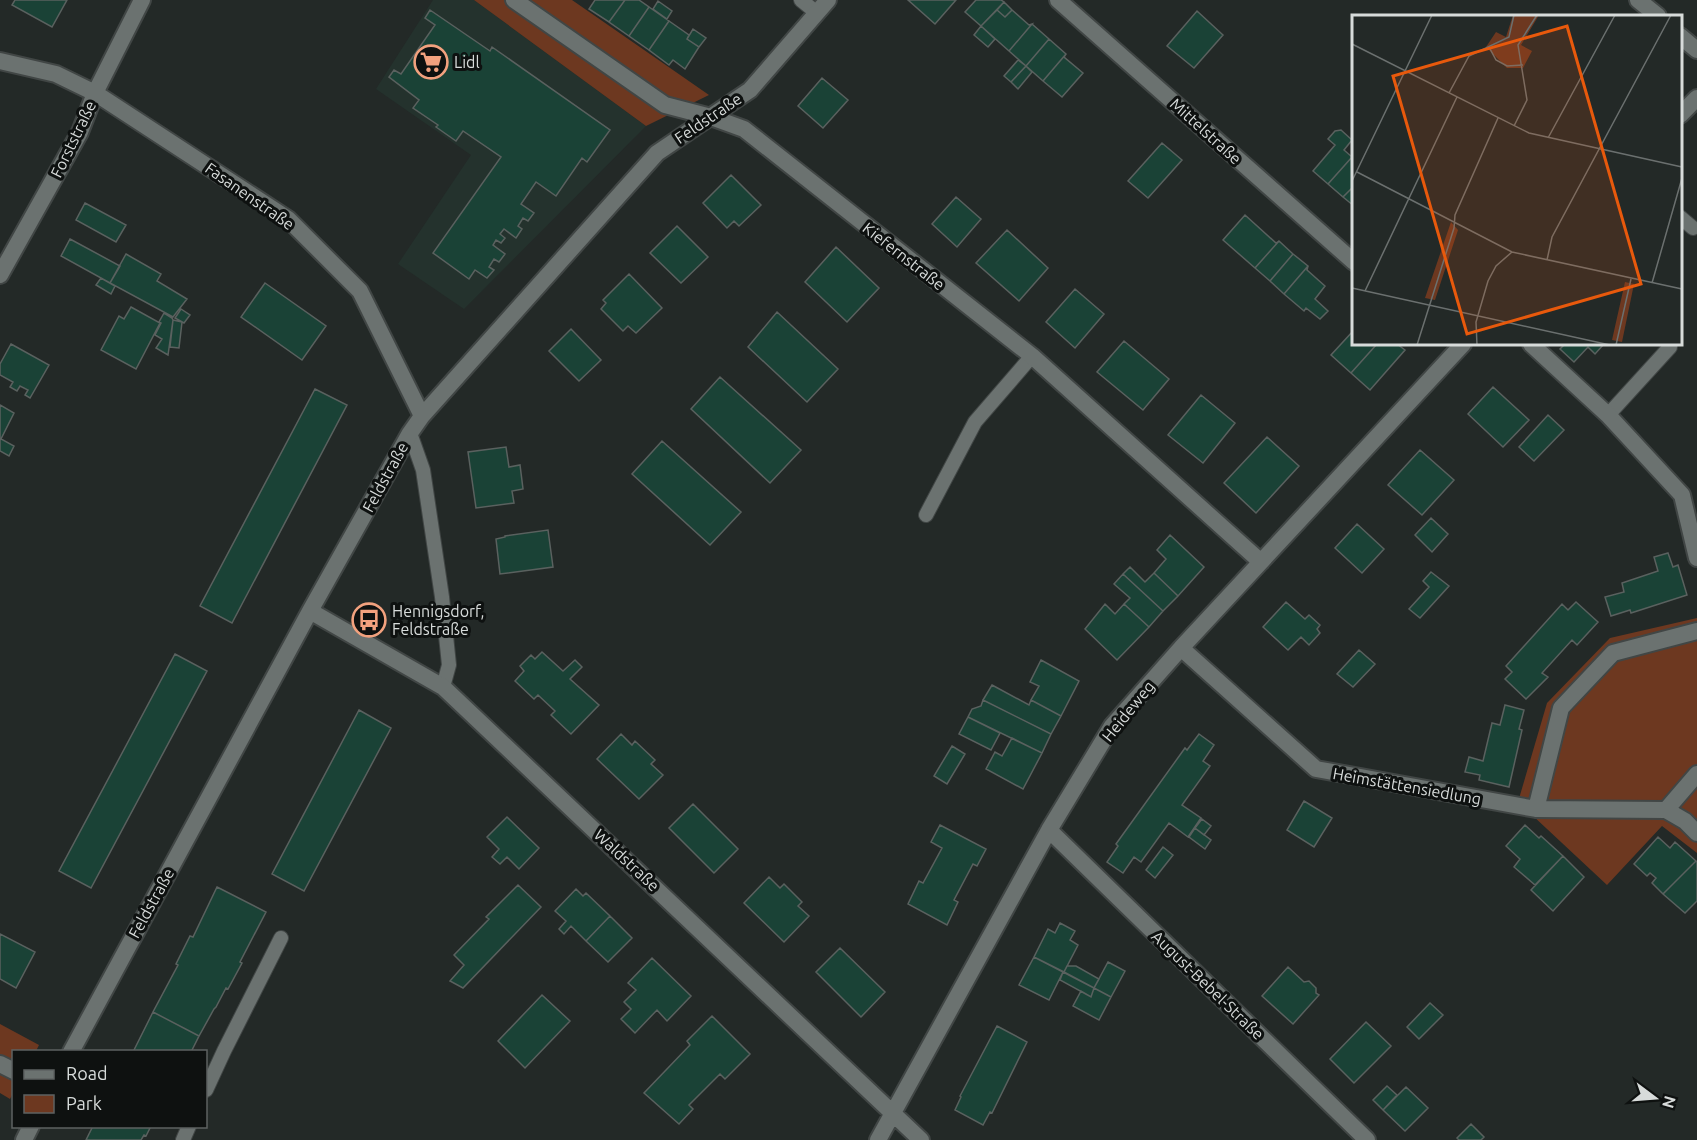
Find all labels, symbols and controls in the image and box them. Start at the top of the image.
inset map [1352,15,1682,345]
supermarket icon: Lidl [413,44,449,80]
place label: Lidl [454,53,480,71]
street label: Feldstraße [671,89,745,147]
street label: Mittelstraße [1167,94,1245,168]
street label: Forststraße [47,98,99,180]
street label: Fasanenstraße [202,159,298,233]
street label: Kiefernstraße [859,218,949,294]
street label: Feldstraße [359,439,411,515]
bus stop icon: Hennigsdorf, Feldstraße [351,602,387,638]
place label: Hennigsdorf, Feldstraße [392,602,484,638]
street label: Heideweg [1098,677,1158,745]
street label: Heimstättensiedlung [1331,764,1483,808]
street label: Waldstraße [591,825,663,895]
street label: Feldstraße [125,865,177,941]
street label: August-Bebel-Straße [1148,927,1268,1043]
legend [12,1050,207,1128]
text: Road [66,1063,108,1083]
north arrow [1625,1068,1685,1128]
text: Park [66,1093,102,1113]
text: N [1659,1094,1680,1110]

